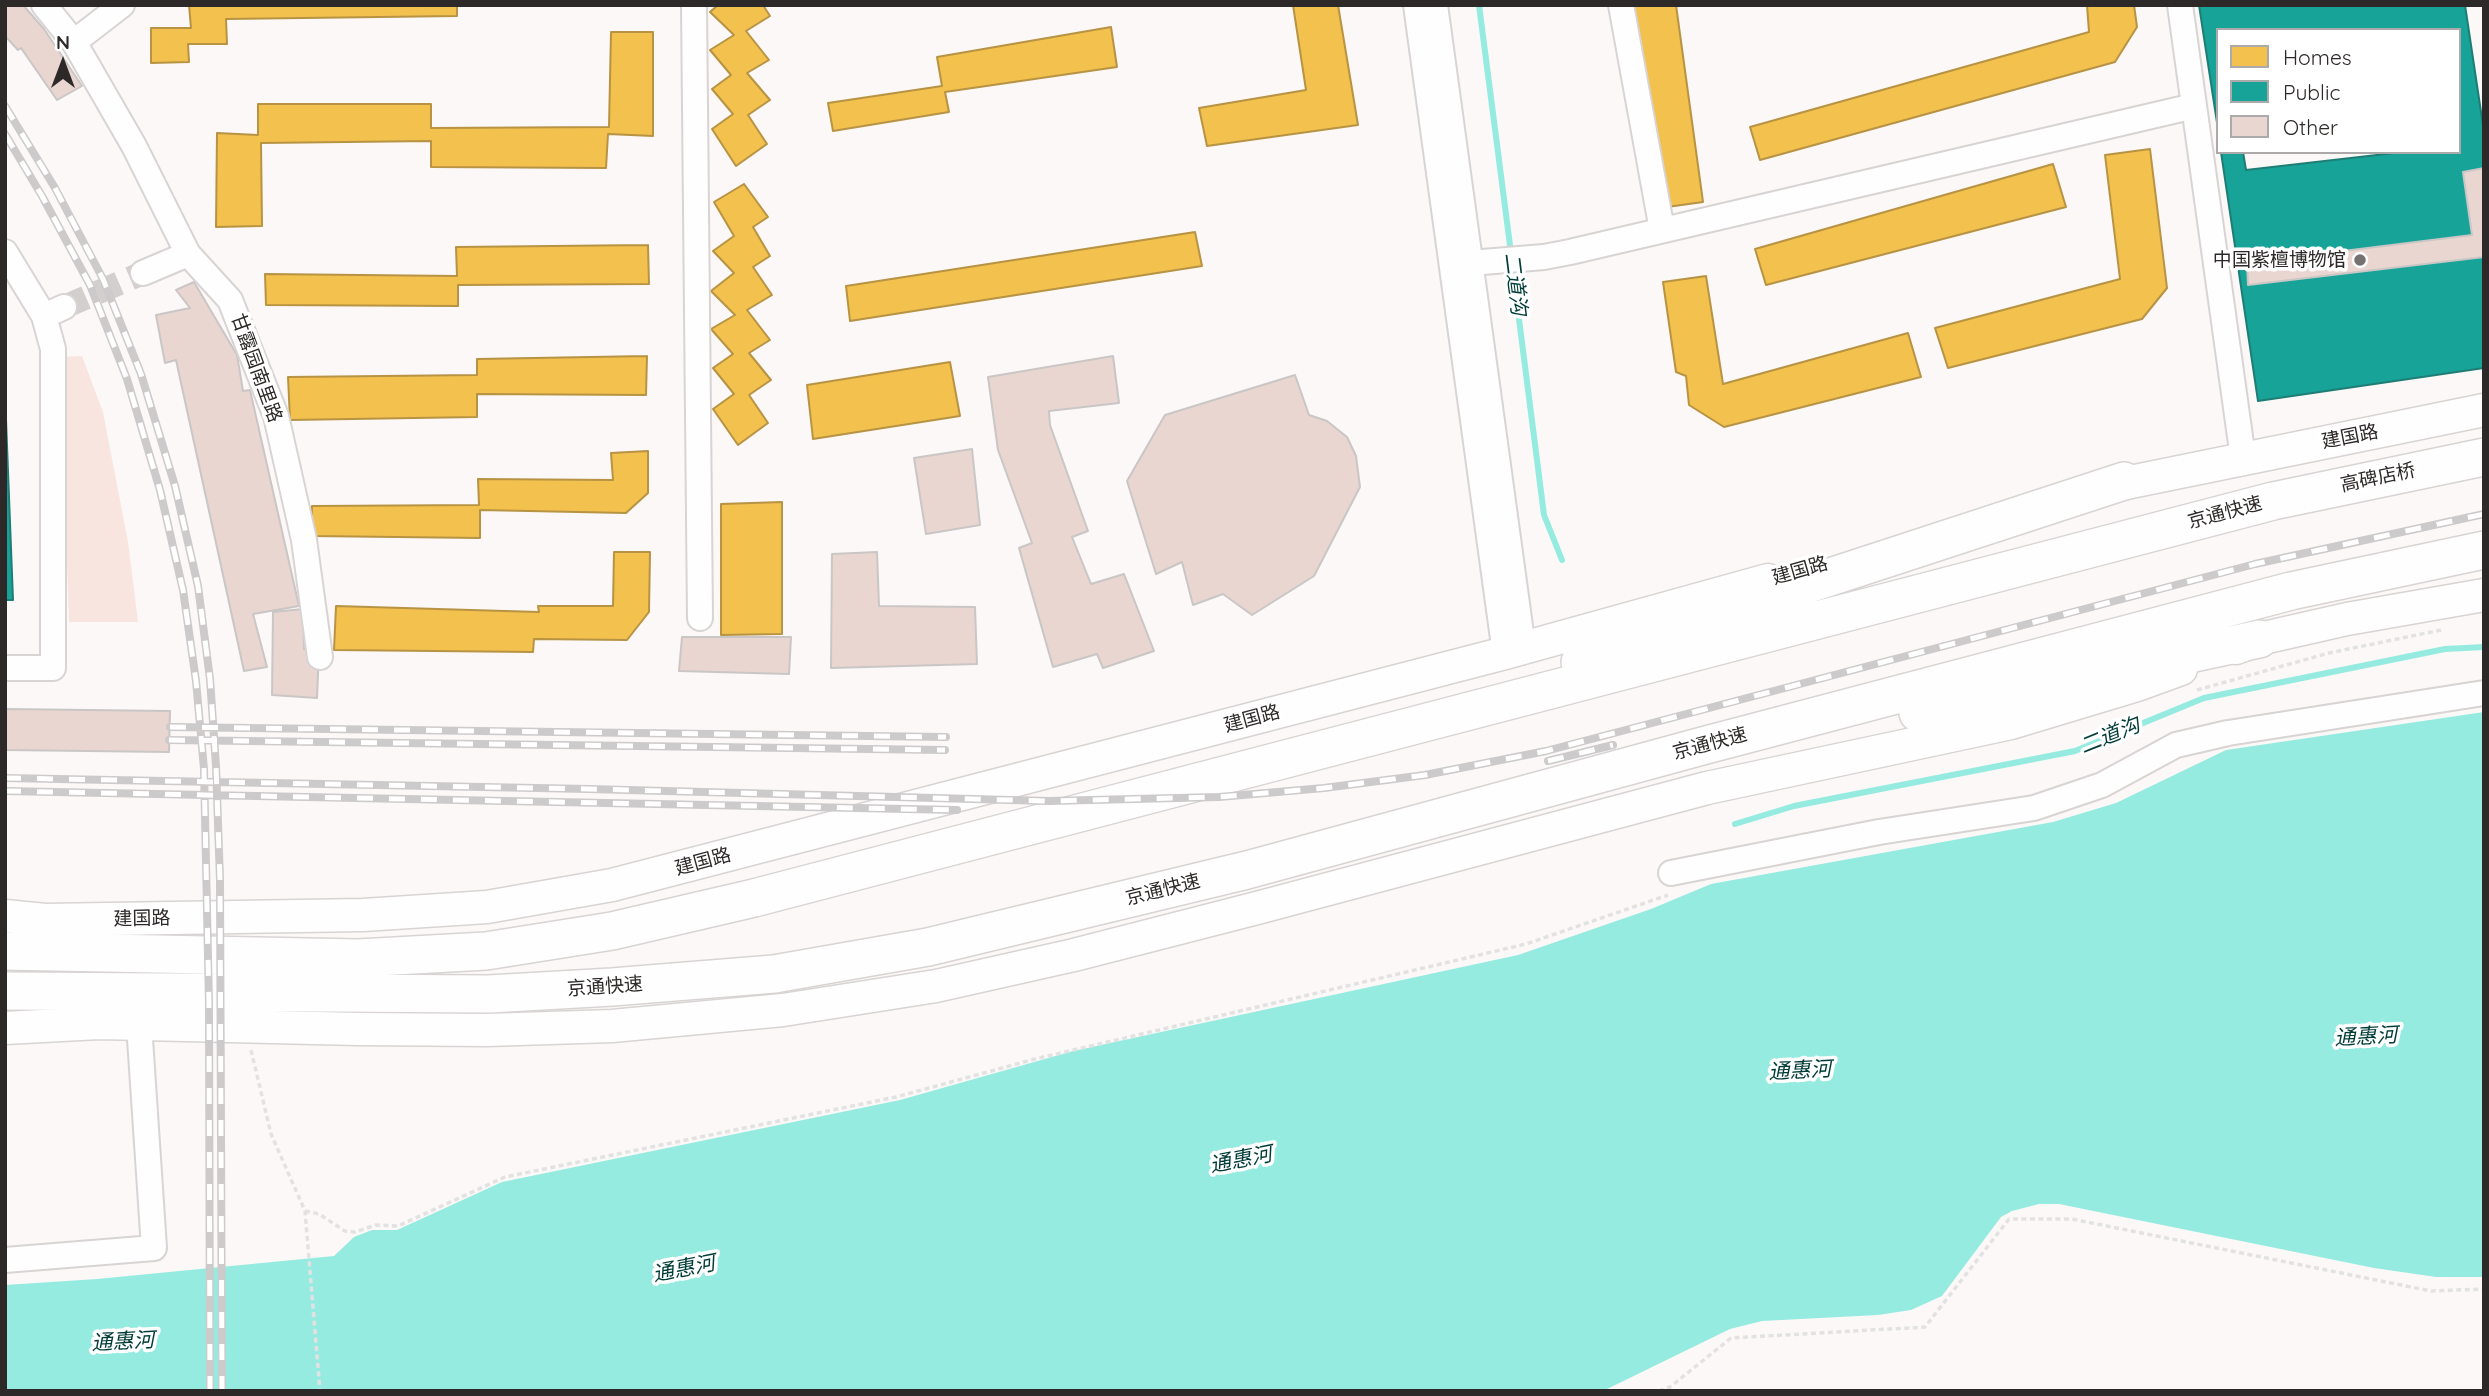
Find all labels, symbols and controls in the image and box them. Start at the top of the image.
north arrow [28,28,98,98]
legend [2216,28,2461,154]
text: N [56,30,70,54]
text: Homes [2283,44,2352,70]
text: Public [2283,79,2340,105]
text: Other [2283,114,2338,140]
place label: 中国紫檀博物馆 [2213,249,2346,271]
water label: 二道沟 [1499,251,1531,317]
marker: 中国紫檀博物馆 [2352,252,2368,268]
street label: 甘露园南里路 [226,311,286,425]
street label: 建国路 [2320,420,2380,454]
street label: 高碑店桥 [2338,459,2418,497]
street label: 京通快速 [2185,492,2265,534]
street label: 建国路 [1769,552,1831,590]
street label: 建国路 [1222,701,1282,737]
water label: 二道沟 [2076,713,2144,759]
street label: 京通快速 [1670,723,1750,765]
street label: 建国路 [673,844,733,880]
street label: 京通快速 [1123,870,1203,910]
street label: 建国路 [113,907,171,931]
street label: 京通快速 [566,973,644,1001]
water label: 通惠河 [2334,1023,2398,1051]
water label: 通惠河 [1768,1057,1832,1085]
water label: 通惠河 [1208,1142,1274,1178]
water label: 通惠河 [651,1251,717,1287]
water label: 通惠河 [91,1328,155,1356]

